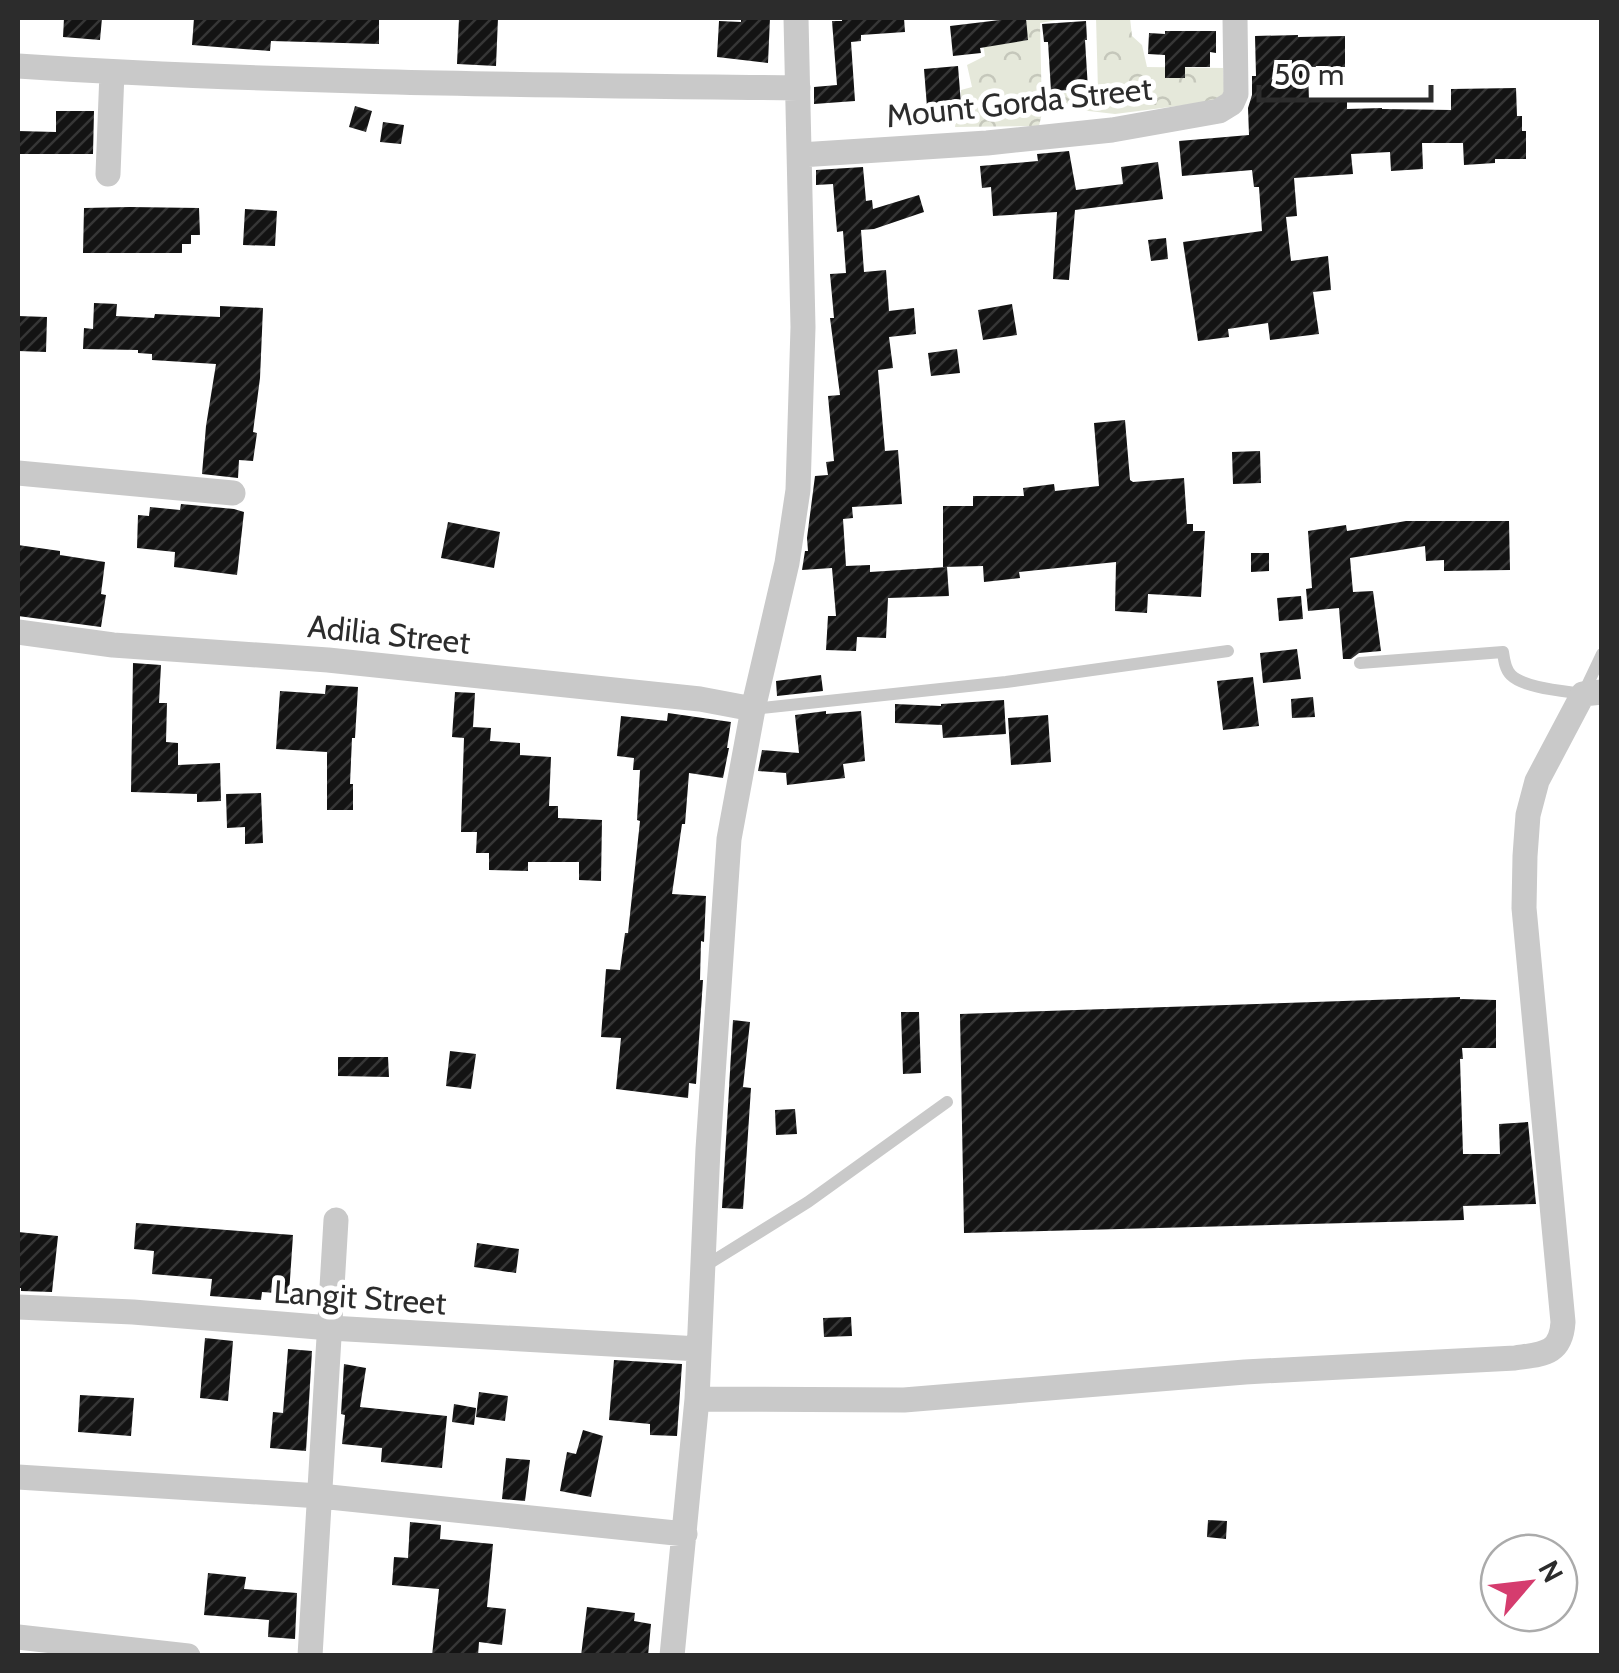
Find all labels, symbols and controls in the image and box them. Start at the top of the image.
scale bar [1259,40,1432,102]
text: 50 m [1274,56,1344,93]
street label: Mount Gorda Street [884,69,1154,135]
street label: Adilia Street [306,606,472,662]
street label: Langit Street [272,1272,448,1322]
north arrow [1479,1533,1579,1633]
text: N [1531,1555,1571,1588]

